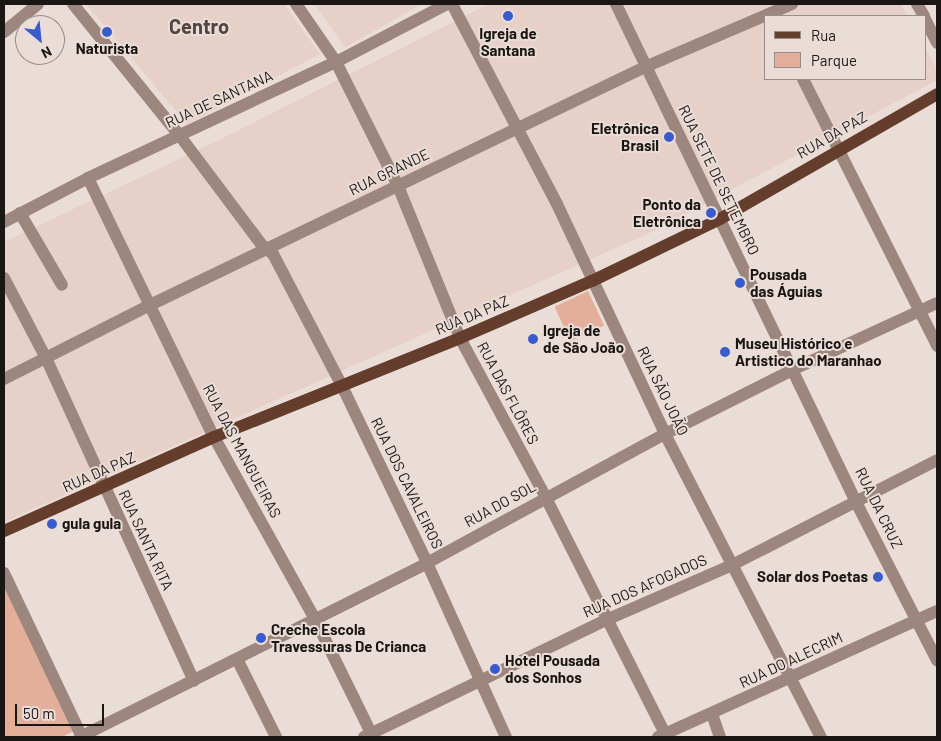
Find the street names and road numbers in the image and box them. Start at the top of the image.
street label: RUA DE SANTANA [163,66,275,132]
street label: RUA SETE DE SETEMBRO [675,102,763,258]
street label: RUA DA PAZ [794,108,870,162]
street label: RUA GRANDE [346,145,432,199]
street label: RUA DA PAZ [433,291,511,339]
street label: RUA DAS FLÔRES [473,339,543,447]
street label: RUA SÃO JOÃO [634,344,692,438]
street label: RUA DAS MANGUEIRAS [199,381,285,521]
street label: RUA DOS CAVALEIROS [367,414,447,552]
street label: RUA DA PAZ [60,448,138,496]
street label: RUA DA CRUZ [852,464,906,552]
street label: RUA DO SOL [461,477,539,531]
street label: RUA SANTA RITA [115,487,177,593]
street label: RUA DOS AFOGADOS [580,551,710,621]
street label: RUA DO ALECRIM [736,628,846,692]

